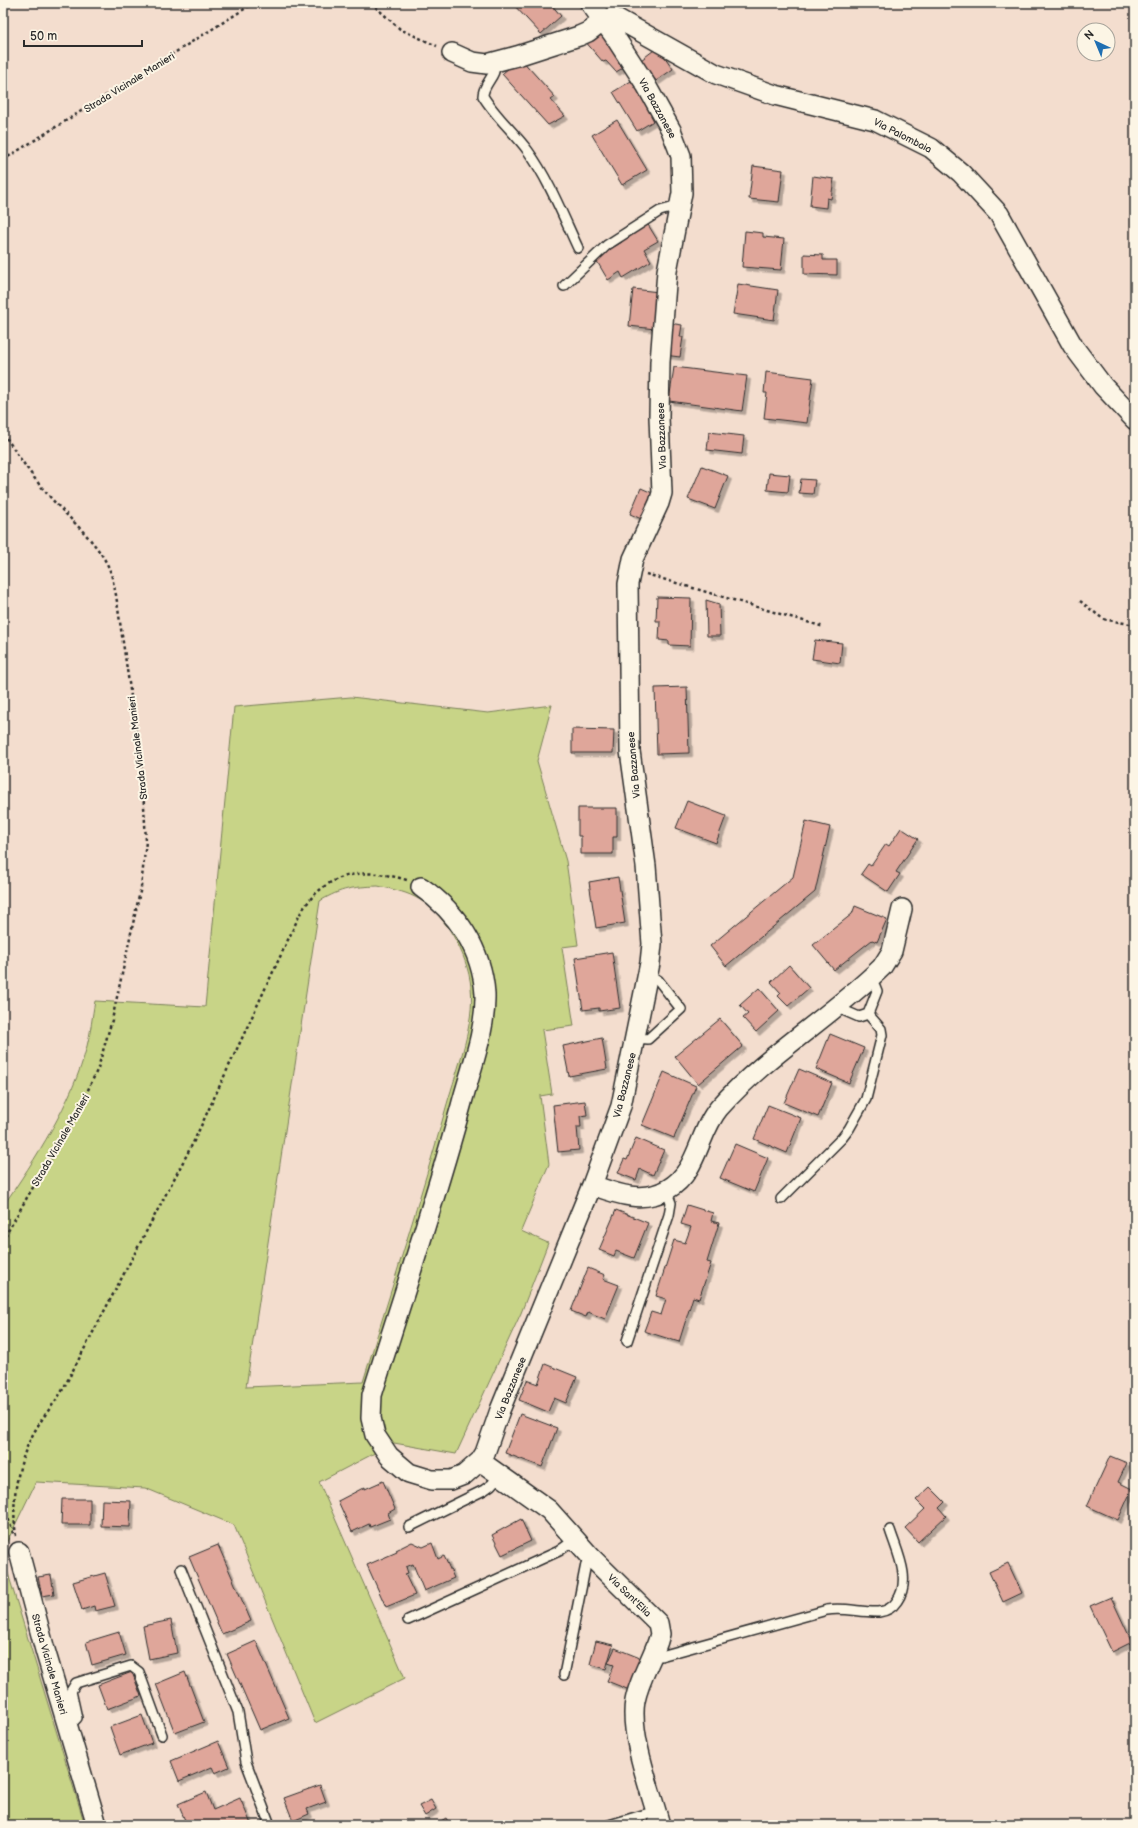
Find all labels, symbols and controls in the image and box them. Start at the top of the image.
scale bar [24,22,142,48]
north arrow [1076,22,1116,62]
text: N [1082,28,1097,43]
text: 50 m [30,29,57,44]
street label: Strada Vicinale Manieri [82,50,177,116]
street label: Via Bazzanese [636,76,679,141]
street label: Via Palombaia [871,116,934,156]
street label: Via Bazzanese [655,402,669,470]
street label: Strada Vicinale Manieri [126,695,150,800]
street label: Via Bazzanese [625,731,643,799]
street label: Via Bazzanese [611,1051,639,1119]
street label: Strada Vicinale Manieri [30,1092,92,1189]
street label: Via Bazzanese [493,1355,529,1422]
street label: Via Sant'Elia [605,1572,654,1620]
street label: Strada Vicinale Manieri [29,1612,69,1716]

